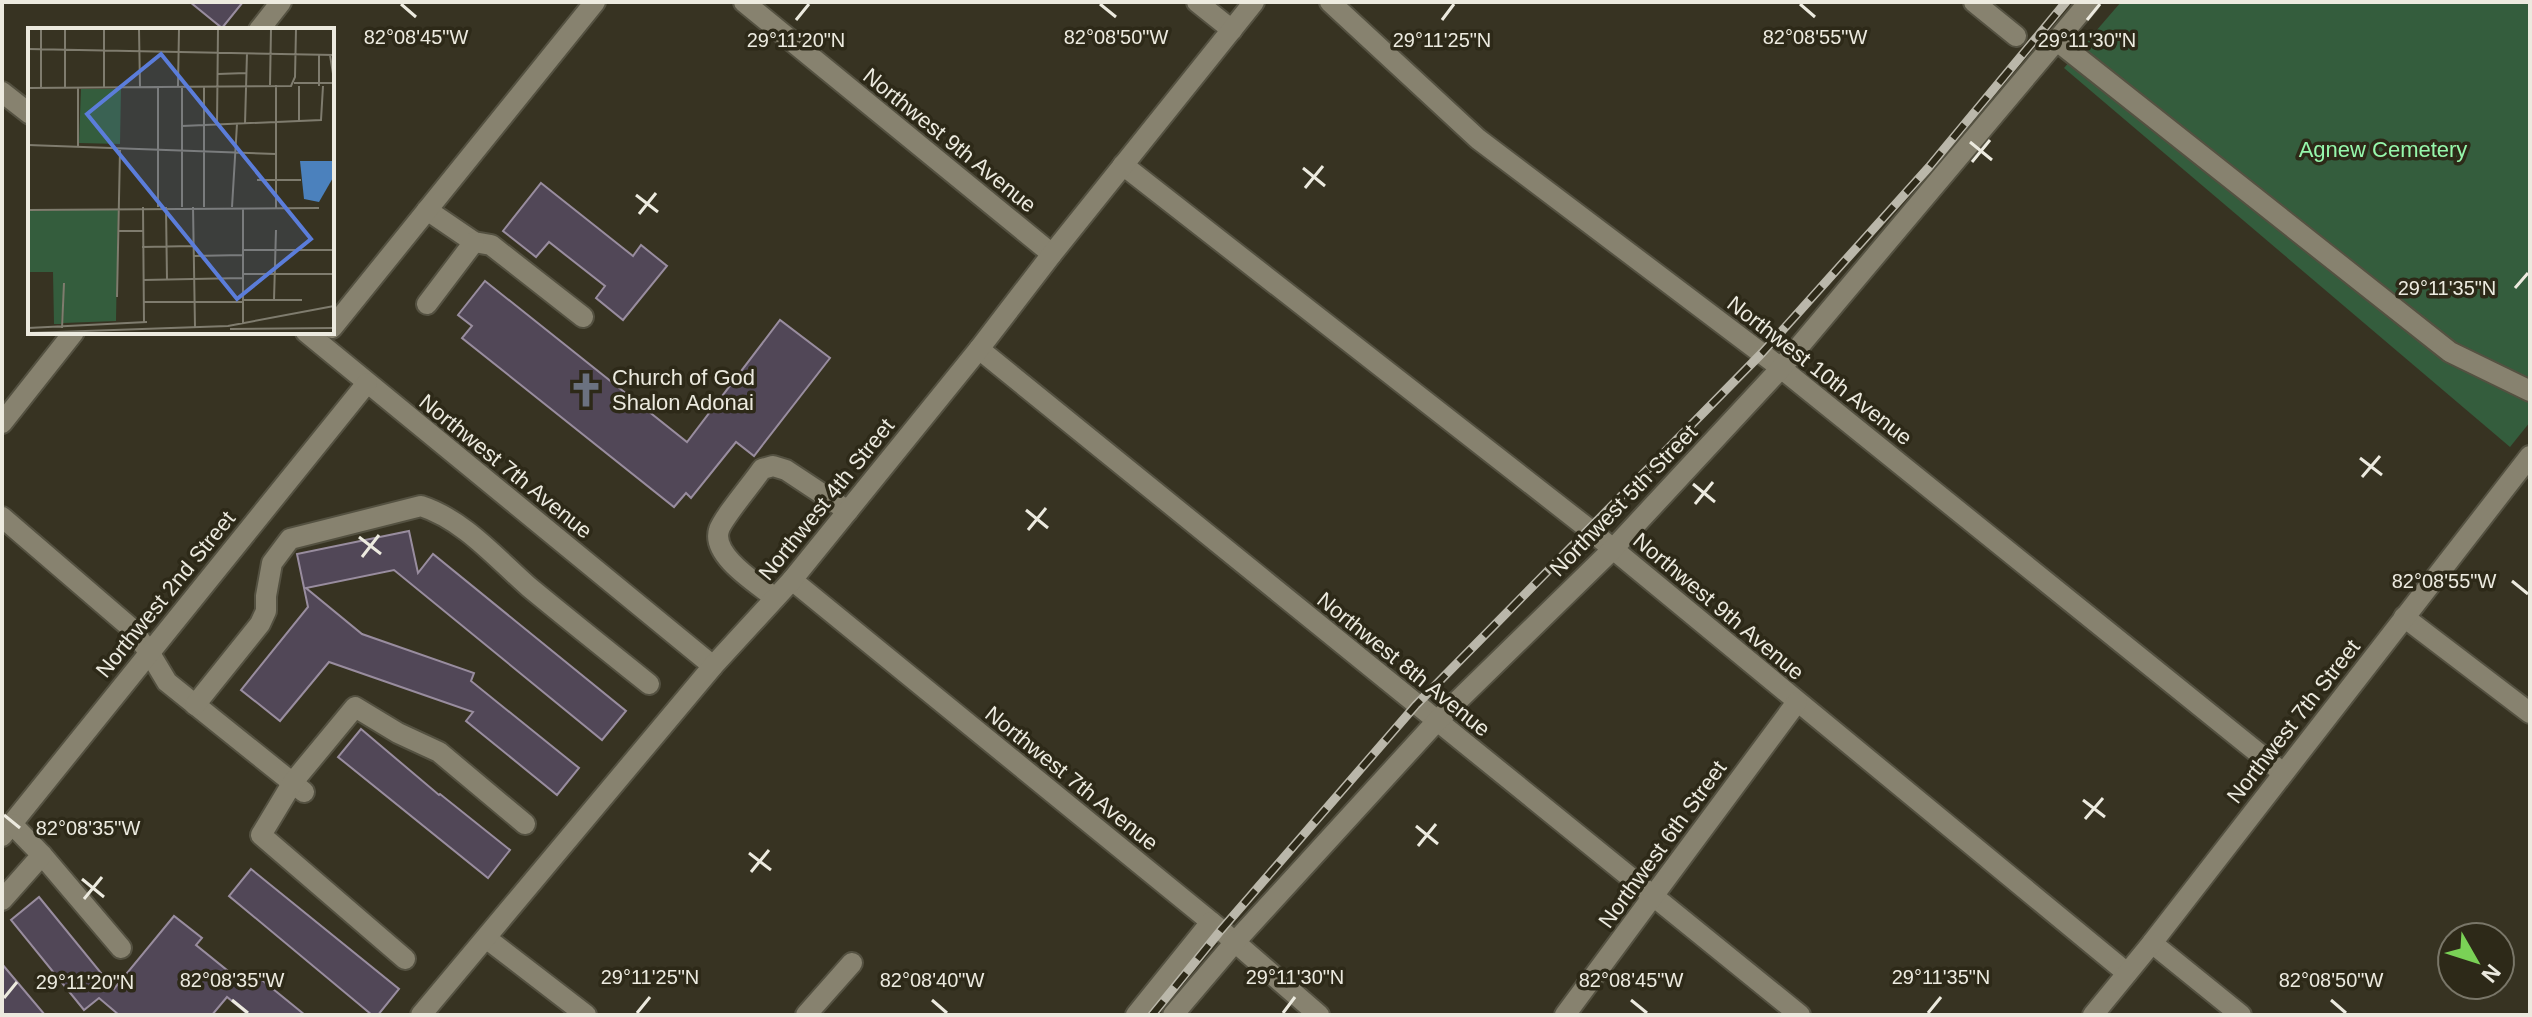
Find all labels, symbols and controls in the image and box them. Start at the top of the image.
text: 82°08'45"W [364,26,468,48]
text: 82°08'50"W [1064,26,1168,48]
text: 82°08'55"W [1763,26,1867,48]
inset map [28,28,334,334]
text: 29°11'20"N [747,29,845,51]
text: 29°11'25"N [1393,29,1491,51]
text: 29°11'30"N [2038,29,2136,51]
street label: Northwest 9th Avenue [858,63,1041,218]
park label: Agnew Cemetery [2299,137,2467,162]
text: 29°11'35"N [2398,277,2496,299]
street label: Northwest 10th Avenue [1723,291,1917,450]
place label: Church of God Shalon Adonai [612,365,755,415]
church icon: Church of God Shalon Adonai [567,371,605,409]
street label: Northwest 7th Avenue [414,389,597,544]
street label: Northwest 4th Street [754,414,899,585]
street label: Northwest 5th Street [1545,420,1702,581]
street label: Northwest 2nd Street [91,506,240,682]
street label: Northwest 9th Avenue [1628,528,1809,685]
text: 82°08'55"W [2392,570,2496,592]
street label: Northwest 8th Avenue [1312,587,1495,742]
street label: Northwest 7th Street [2222,635,2365,808]
street label: Northwest 7th Avenue [980,701,1163,856]
street label: Northwest 6th Street [1593,756,1731,933]
text: 82°08'35"W [36,817,140,839]
north arrow [2436,921,2516,1001]
text: N [2476,959,2506,987]
text: 29°11'25"N [601,966,699,988]
text: 29°11'30"N [1246,966,1344,988]
text: 29°11'35"N [1892,966,1990,988]
text: 82°08'35"W [180,969,284,991]
text: 82°08'40"W [880,969,984,991]
text: 82°08'45"W [1579,969,1683,991]
text: 82°08'50"W [2279,969,2383,991]
text: 29°11'20"N [36,971,134,993]

